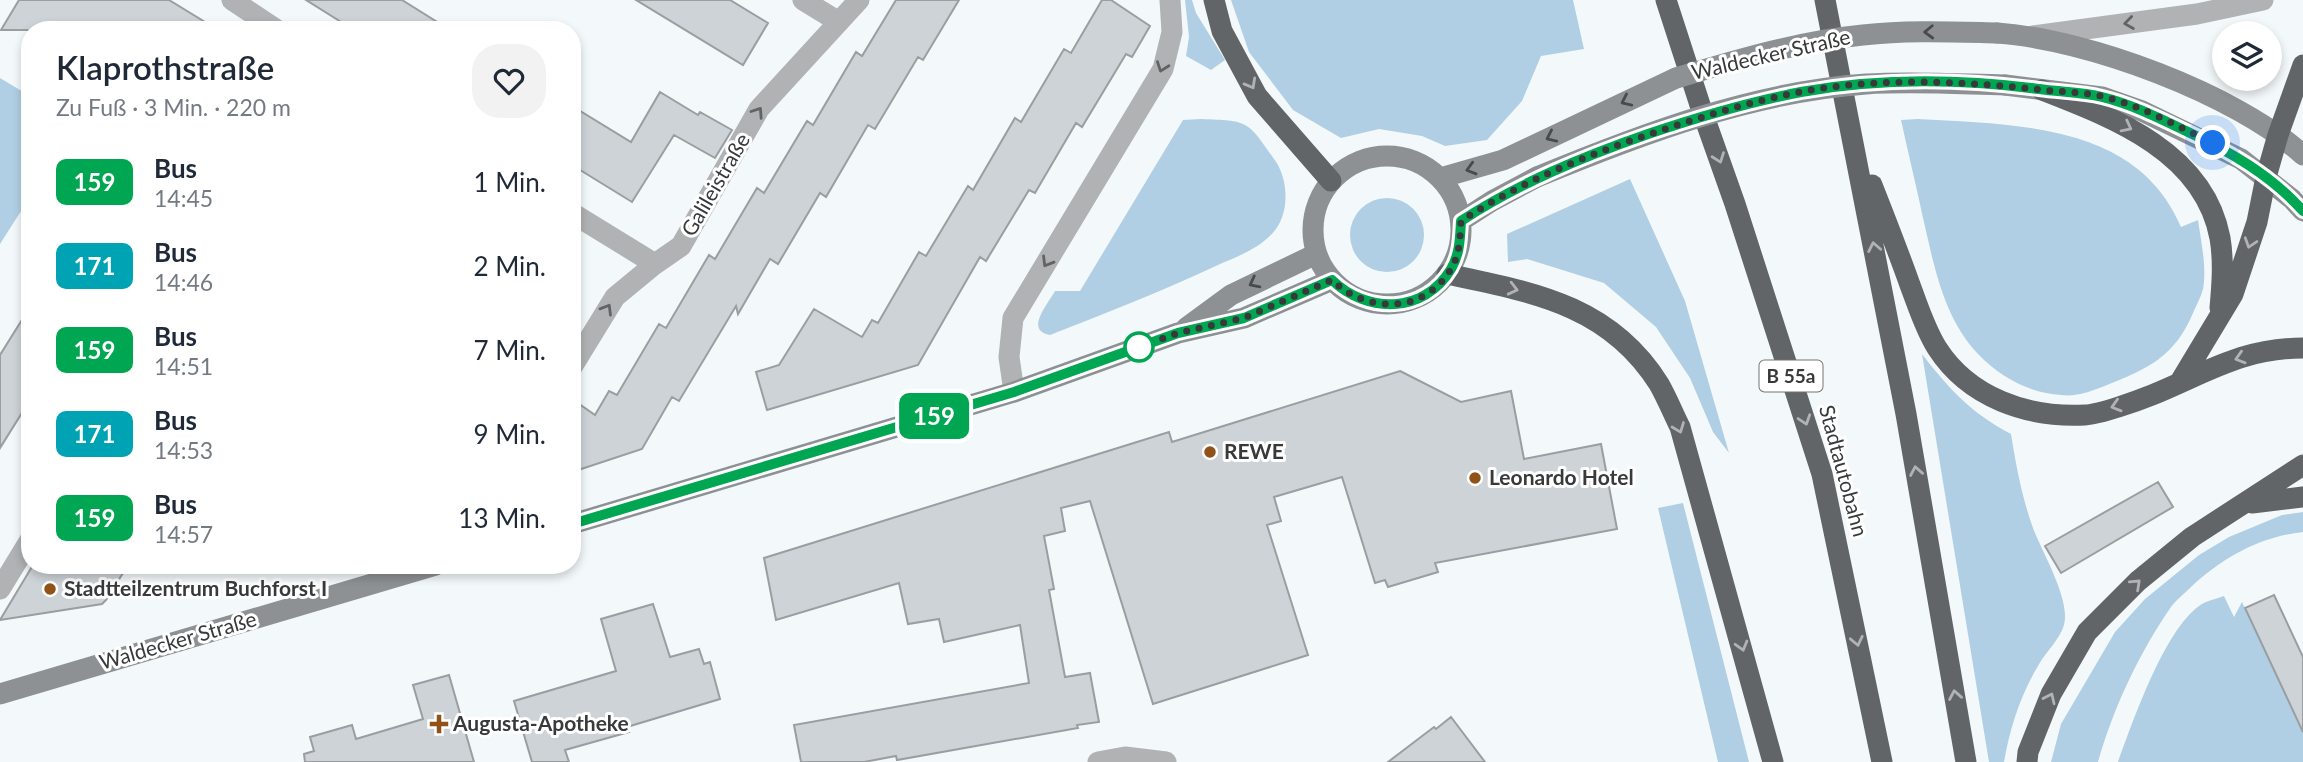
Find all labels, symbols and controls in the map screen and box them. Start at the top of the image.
one-way arrow [2123,16,2135,31]
map controls [2212,21,2282,91]
button: layers [2212,21,2282,91]
street label: Waldecker Straße [1689,23,1852,84]
one-way arrow [1923,25,1934,40]
button: heart [472,44,546,118]
text: Klaprothstraße [56,47,274,87]
one-way arrow [1157,60,1171,72]
one-way arrow [1243,77,1256,89]
text: Zu Fuß · 3 Min. · 220 m [56,93,291,121]
one-way arrow [1621,93,1633,107]
one-way arrow [750,107,762,120]
one-way arrow [2120,119,2132,133]
your location [2195,125,2230,160]
street label: Galileistraße [675,128,754,240]
one-way arrow [1546,128,1558,142]
one-way arrow [1710,151,1724,163]
text: Bus [154,152,197,184]
one-way arrow [1466,161,1478,175]
text: 1 Min. [473,166,546,198]
text: 159 [74,167,115,196]
text: 14:45 [154,184,213,212]
text: Bus [154,236,197,268]
one-way arrow [2244,237,2258,249]
one-way arrow [1867,241,1882,253]
text: 2 Min. [473,250,546,282]
text: 171 [74,251,115,280]
one-way arrow [1042,255,1055,268]
text: 14:46 [154,268,213,296]
one-way arrow [1249,274,1262,288]
one-way arrow [1507,281,1519,295]
one-way arrow [599,303,612,316]
text: Bus [154,320,197,352]
unlabelled marker [1124,332,1154,362]
text: 7 Min. [473,334,546,366]
text: 159 [74,335,115,364]
one-way arrow [2234,349,2246,364]
text: 14:51 [154,352,213,380]
road number: B 55a [1760,360,1823,392]
line badge: 159 [894,393,974,439]
one-way arrow [2111,398,2123,412]
text: 159 [913,401,955,430]
street label: Stadtautobahn [1815,402,1874,539]
text: Bus [154,404,197,436]
one-way arrow [1797,414,1811,426]
text: 9 Min. [473,418,546,450]
text: 171 [74,419,115,448]
one-way arrow [1671,421,1685,433]
text: 14:53 [154,436,213,464]
place label: REWE [1224,438,1284,463]
marker: REWE [1202,444,1218,460]
place label: Leonardo Hotel [1489,464,1634,489]
one-way arrow [1909,465,1924,477]
marker: Leonardo Hotel [1467,470,1483,486]
text: Bus [154,488,197,520]
text: 13 Min. [458,502,546,534]
text: 159 [74,503,115,532]
text: 14:57 [154,520,213,548]
place label: Stadtteilzentrum Buchforst I [64,575,327,600]
one-way arrow [2128,580,2141,592]
marker: Stadtteilzentrum Buchforst I [42,581,58,597]
street label: Waldecker Straße [96,605,259,674]
one-way arrow [1849,635,1864,647]
one-way arrow [1734,640,1748,652]
one-way arrow [1948,689,1963,701]
one-way arrow [2042,693,2056,705]
place label: Augusta-Apotheke [452,710,629,735]
marker: Augusta-Apotheke [431,716,447,732]

